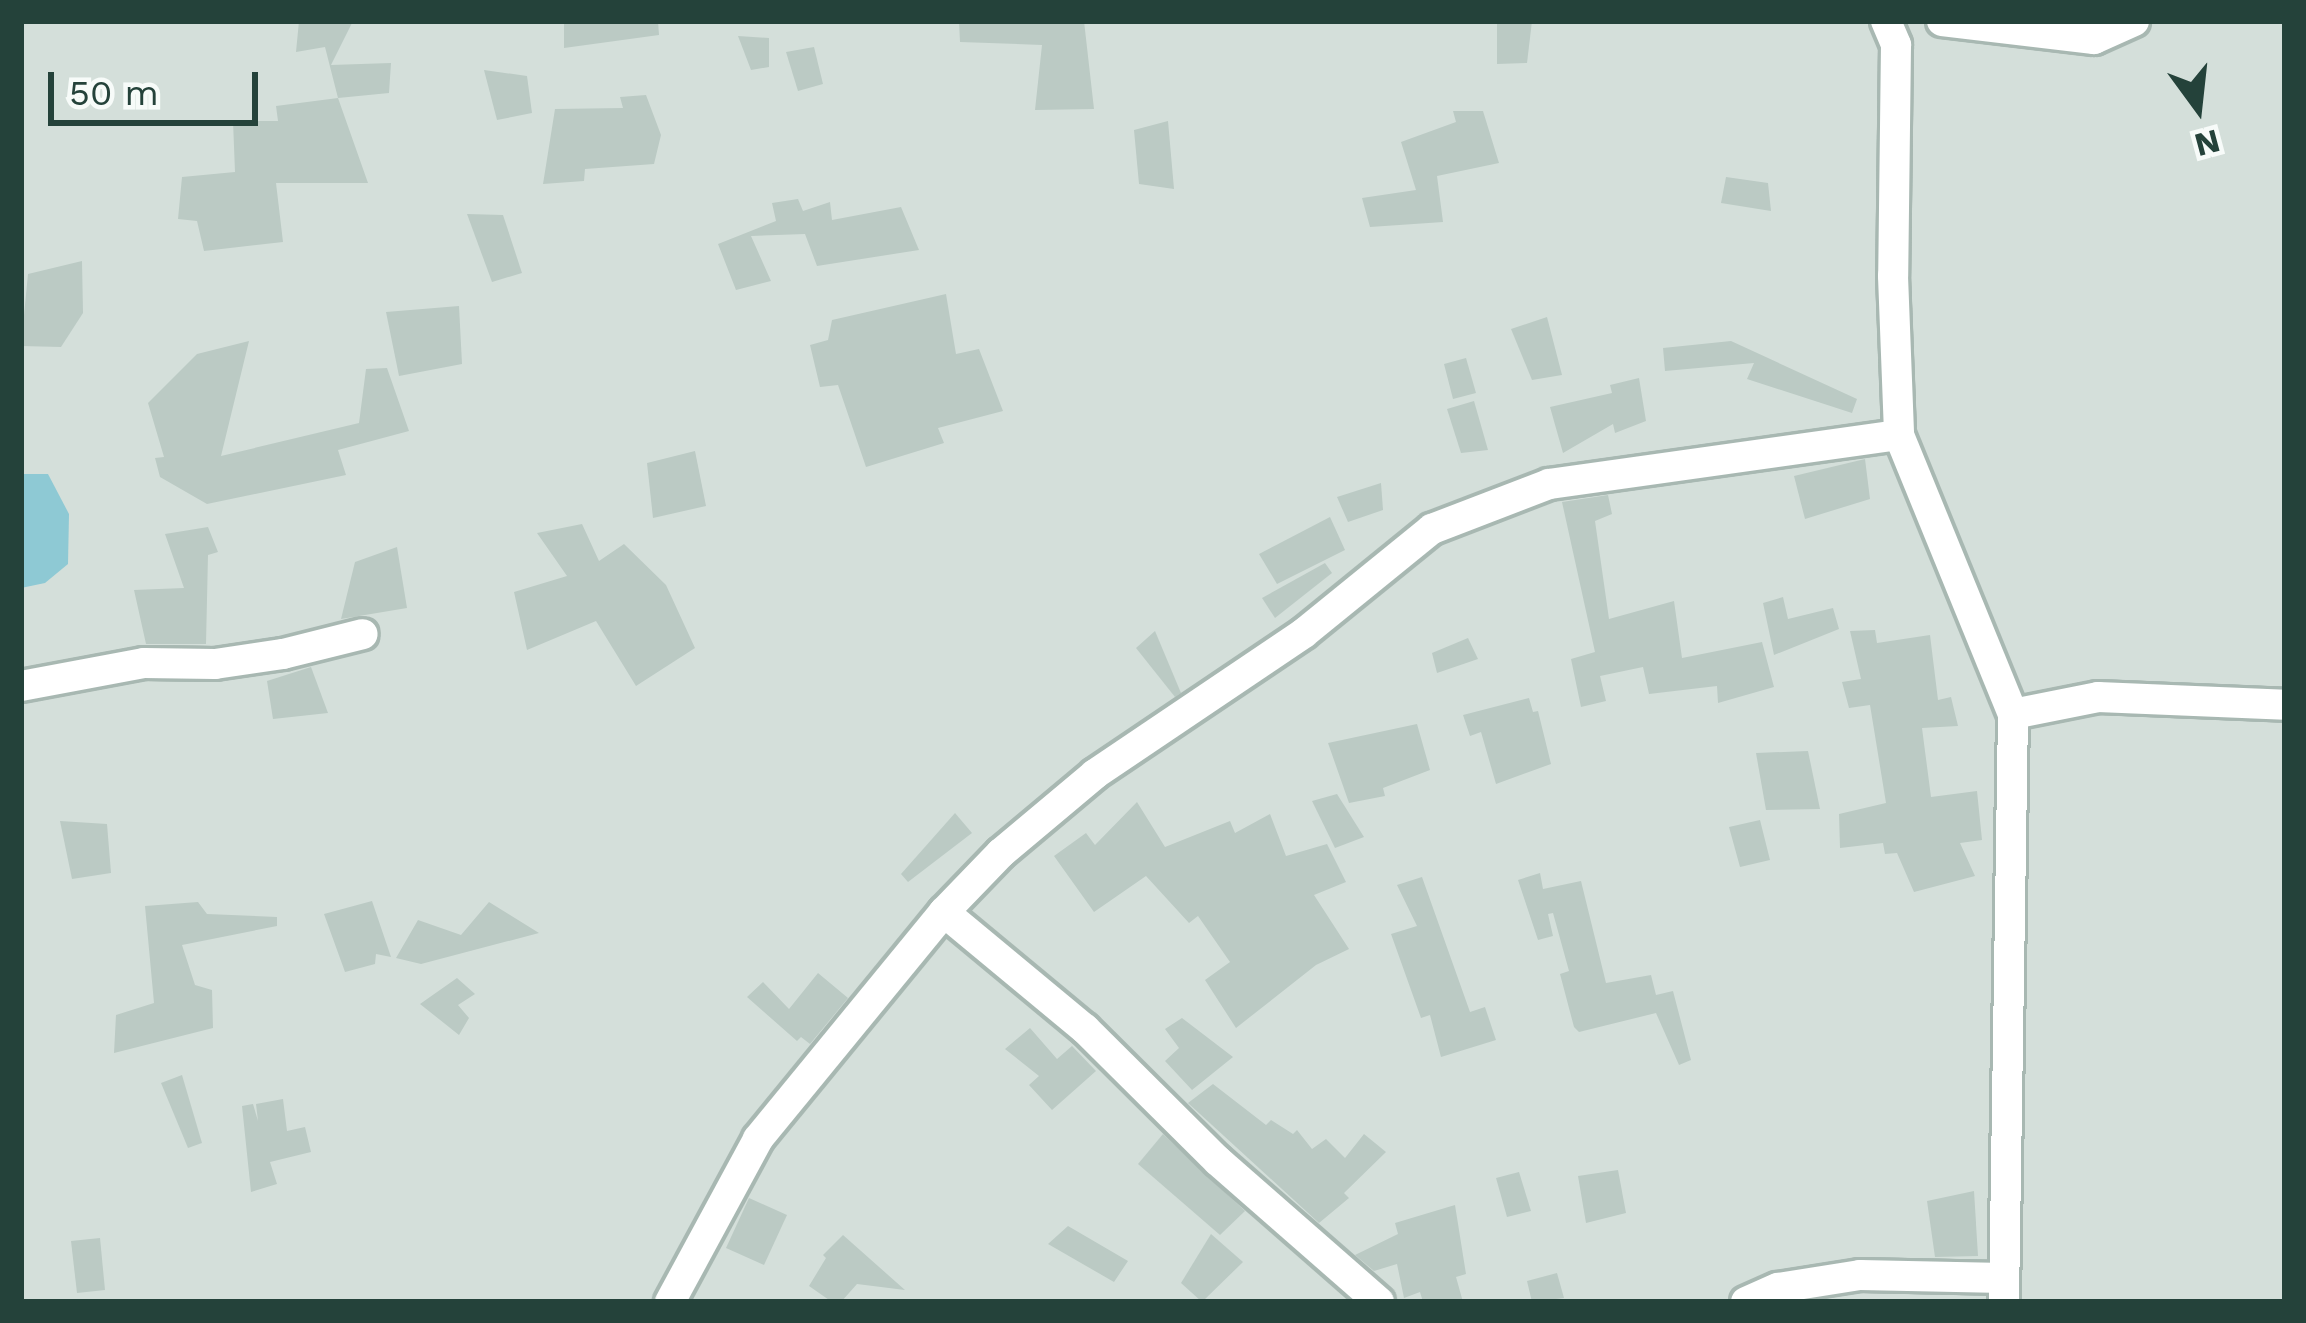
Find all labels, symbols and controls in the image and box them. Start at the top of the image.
scale bar [54,48,264,122]
north arrow [2138,48,2258,168]
text: 50 m [69,72,159,114]
text: N [2191,121,2224,165]

